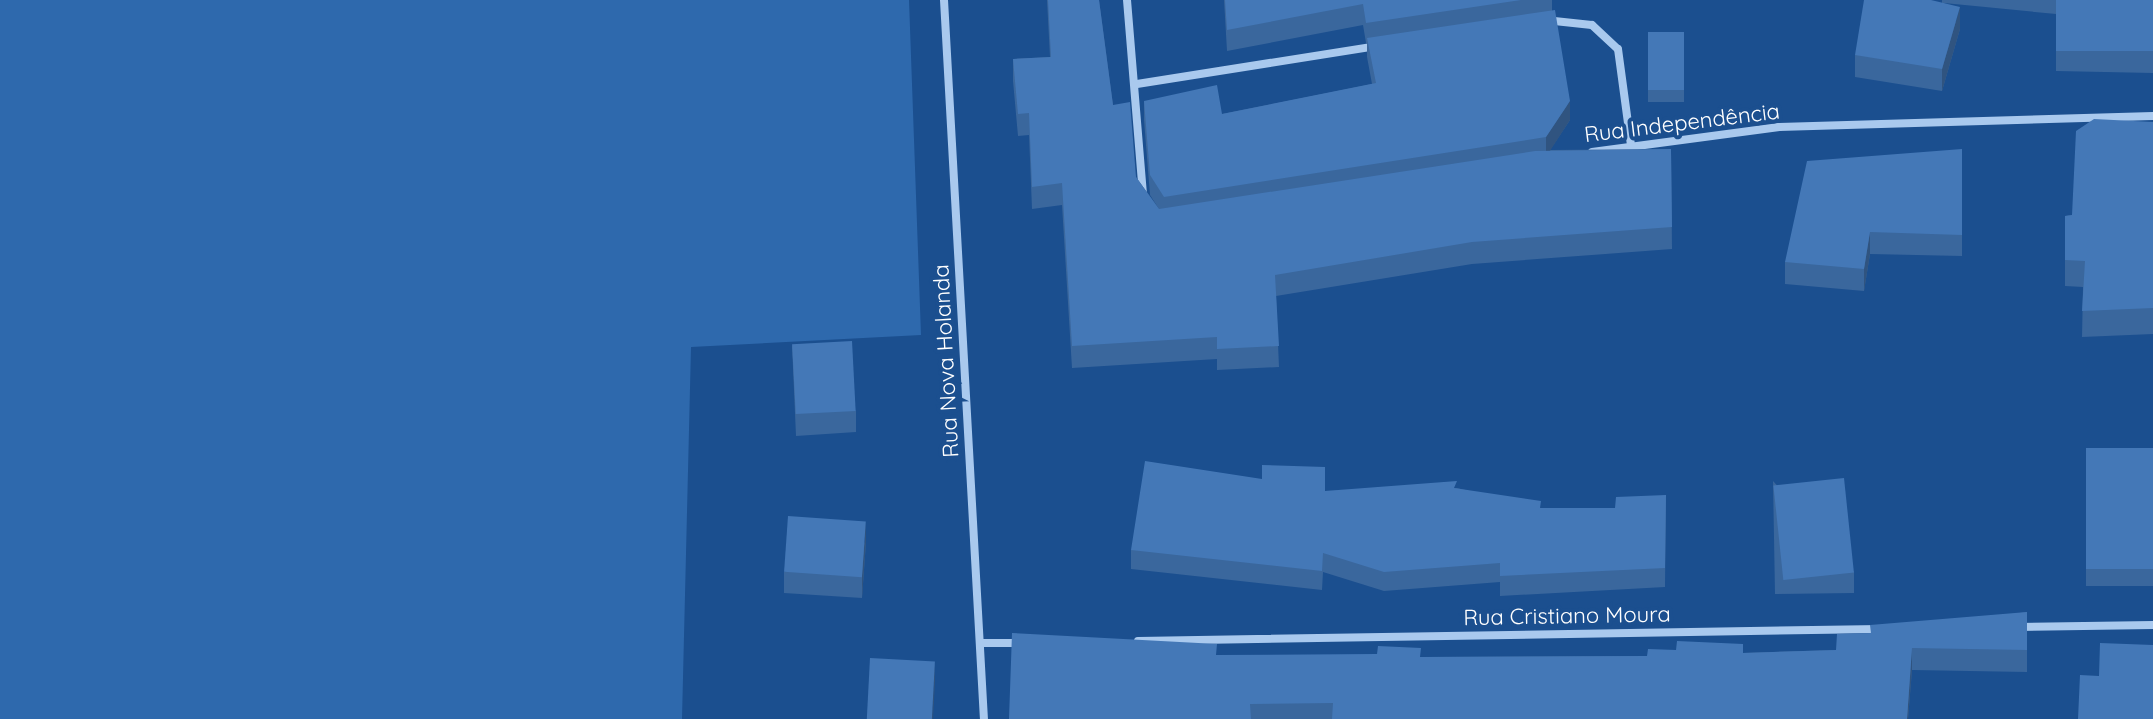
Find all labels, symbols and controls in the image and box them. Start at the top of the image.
street label: Rua Independência [1583,98,1781,148]
street label: Rua Nova Holanda [928,264,964,458]
street label: Rua Cristiano Moura [1463,601,1671,631]

